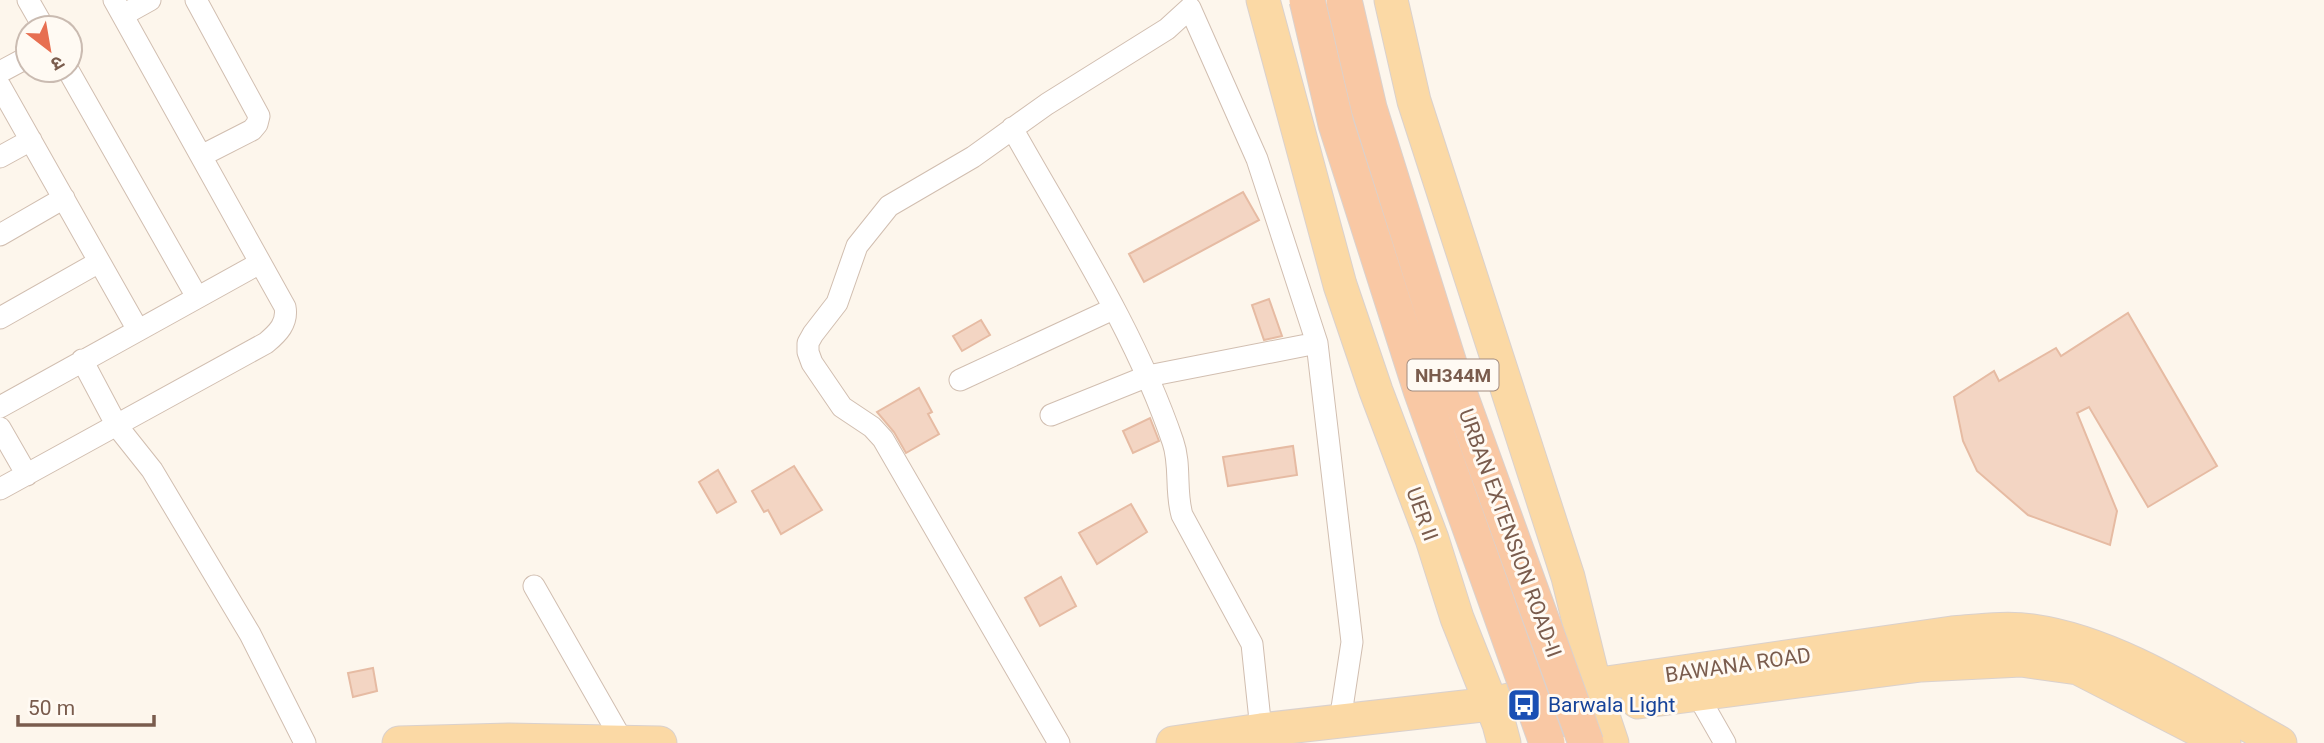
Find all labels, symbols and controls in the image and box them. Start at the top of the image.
north arrow [14,14,84,84]
text: उ [46,50,68,76]
road number: NH344M [1408,360,1498,390]
street label: URBAN EXTENSION ROAD-II [1454,405,1566,661]
street label: UER II [1401,484,1443,544]
street label: BAWANA ROAD [1664,643,1812,687]
scale bar [18,684,154,728]
bus stop icon: Barwala Light [1505,686,1543,724]
place label: Barwala Light [1548,693,1676,717]
text: 50 m [28,696,75,720]

